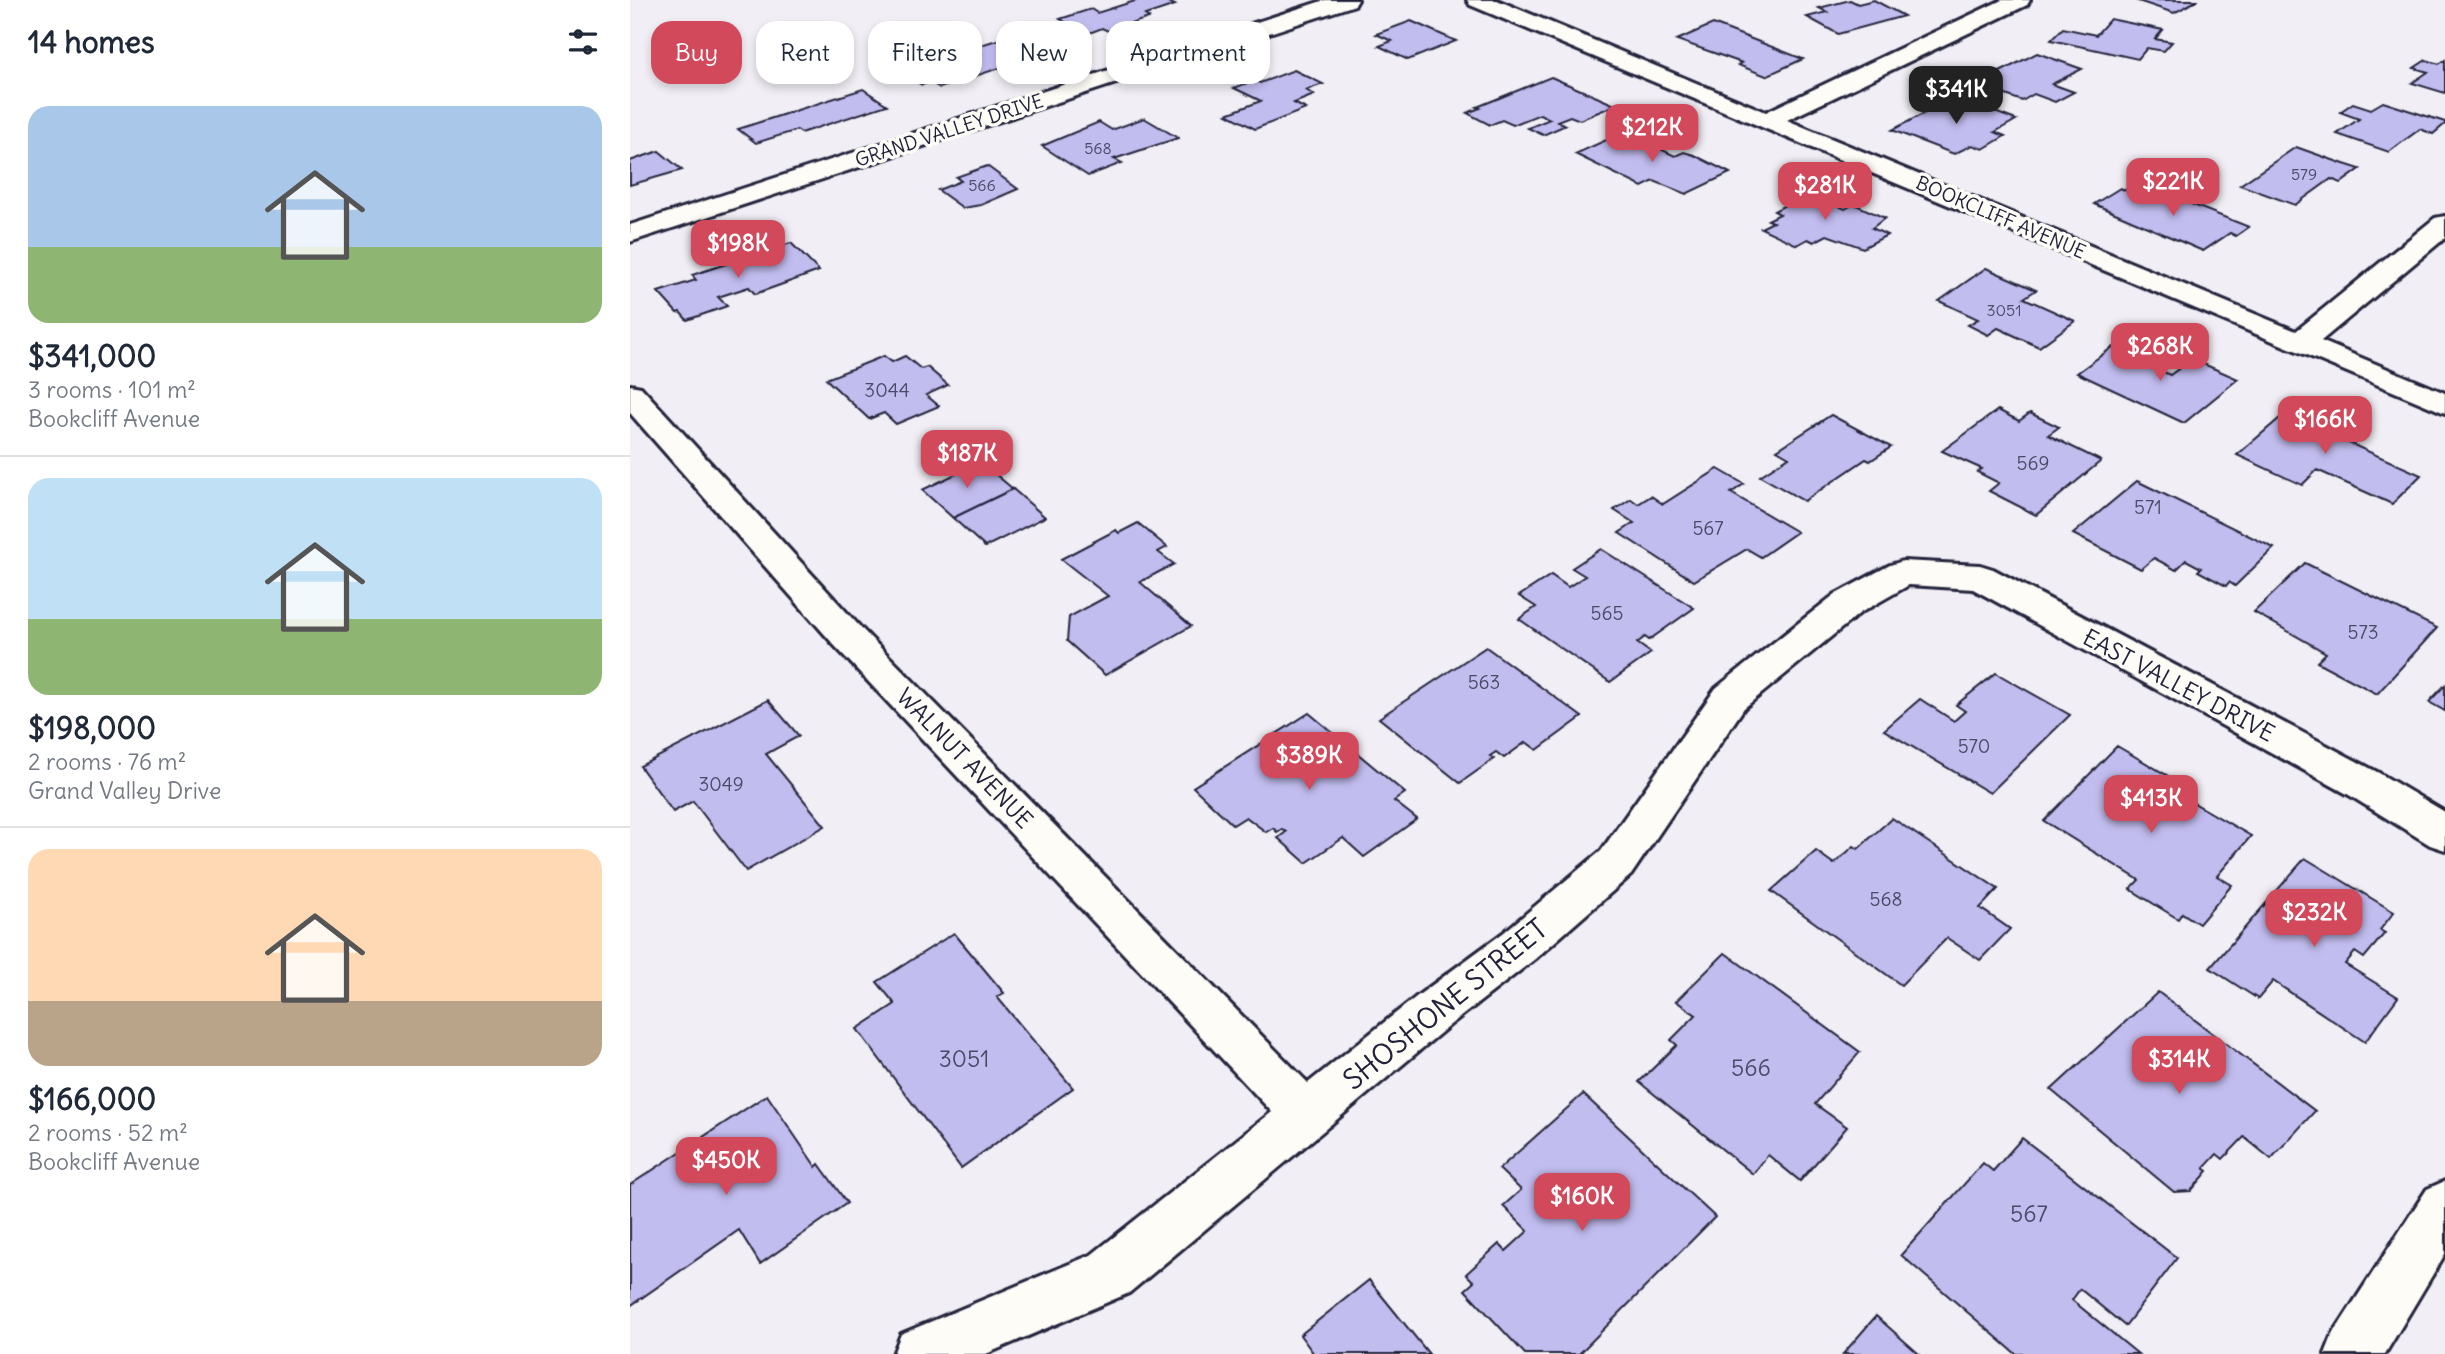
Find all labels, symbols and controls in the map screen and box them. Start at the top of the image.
chip: Buy [651,21,742,84]
chip: Rent [756,21,854,84]
chip: Filters [868,21,982,84]
chip: New [996,21,1092,84]
chip: Apartment [1106,21,1270,84]
text: 14 homes [28,23,155,61]
icon: filters [564,23,602,61]
pin: $341K [1907,66,2005,126]
text: $341K [1925,74,1987,103]
street label: GRAND VALLEY DRIVE [852,88,1046,172]
pin: $212K [1603,104,1701,164]
text: $212K [1621,112,1683,141]
house number: 568 [1084,138,1112,158]
icon: home [252,152,378,278]
pin: $221K [2124,158,2222,218]
pin: $281K [1776,162,1874,222]
house number: 579 [2291,164,2317,184]
text: $221K [2142,166,2204,195]
text: $281K [1794,170,1856,199]
street label: BOOKCLIFF AVENUE [1912,170,2090,264]
house number: 566 [968,175,996,195]
pin: $198K [689,220,787,280]
text: $198K [707,228,769,257]
house number: 3051 [1986,300,2022,320]
pin: $268K [2111,324,2209,383]
text: $268K [2127,331,2193,360]
text: $341,000 [28,337,156,375]
text: 3 rooms · 101 m² [28,375,196,404]
house number: 3044 [864,378,910,402]
pin: $166K [2276,396,2374,456]
text: Bookcliff Avenue [28,404,200,433]
text: $166K [2294,404,2356,433]
pin: $187K [918,430,1016,490]
text: $187K [937,438,997,467]
house number: 569 [2017,451,2049,475]
house number: 571 [2134,495,2162,519]
house number: 567 [1692,516,1724,540]
icon: home [252,524,378,650]
house number: 565 [1591,601,1623,625]
house number: 573 [2347,620,2379,644]
street label: EAST VALLEY DRIVE [2078,622,2280,748]
house number: 563 [1468,670,1500,694]
street label: WALNUT AVENUE [891,682,1039,834]
text: $198,000 [28,709,156,747]
pin: $389K [1260,732,1358,792]
house number: 570 [1958,734,1990,758]
text: $389K [1276,740,1342,769]
text: 2 rooms · 76 m² [28,747,186,776]
house number: 3049 [698,772,744,796]
text: Grand Valley Drive [28,776,221,805]
pin: $413K [2102,776,2200,835]
text: $413K [2120,783,2182,812]
house number: 568 [1870,887,1902,911]
pin: $232K [2265,890,2363,949]
icon: home [252,895,378,1021]
text: $232K [2281,897,2347,926]
street label: SHOSHONE STREET [1336,911,1554,1097]
pin: $314K [2130,1036,2228,1096]
house number: 3051 [939,1044,989,1073]
text: $314K [2148,1044,2210,1073]
house number: 566 [1731,1053,1771,1082]
text: $166,000 [28,1080,156,1118]
text: 2 rooms · 52 m² [28,1118,188,1147]
pin: $450K [677,1138,775,1197]
text: $450K [692,1145,760,1174]
text: Bookcliff Avenue [28,1147,200,1176]
pin: $160K [1533,1174,1631,1233]
text: $160K [1550,1181,1614,1210]
house number: 567 [2010,1199,2048,1228]

